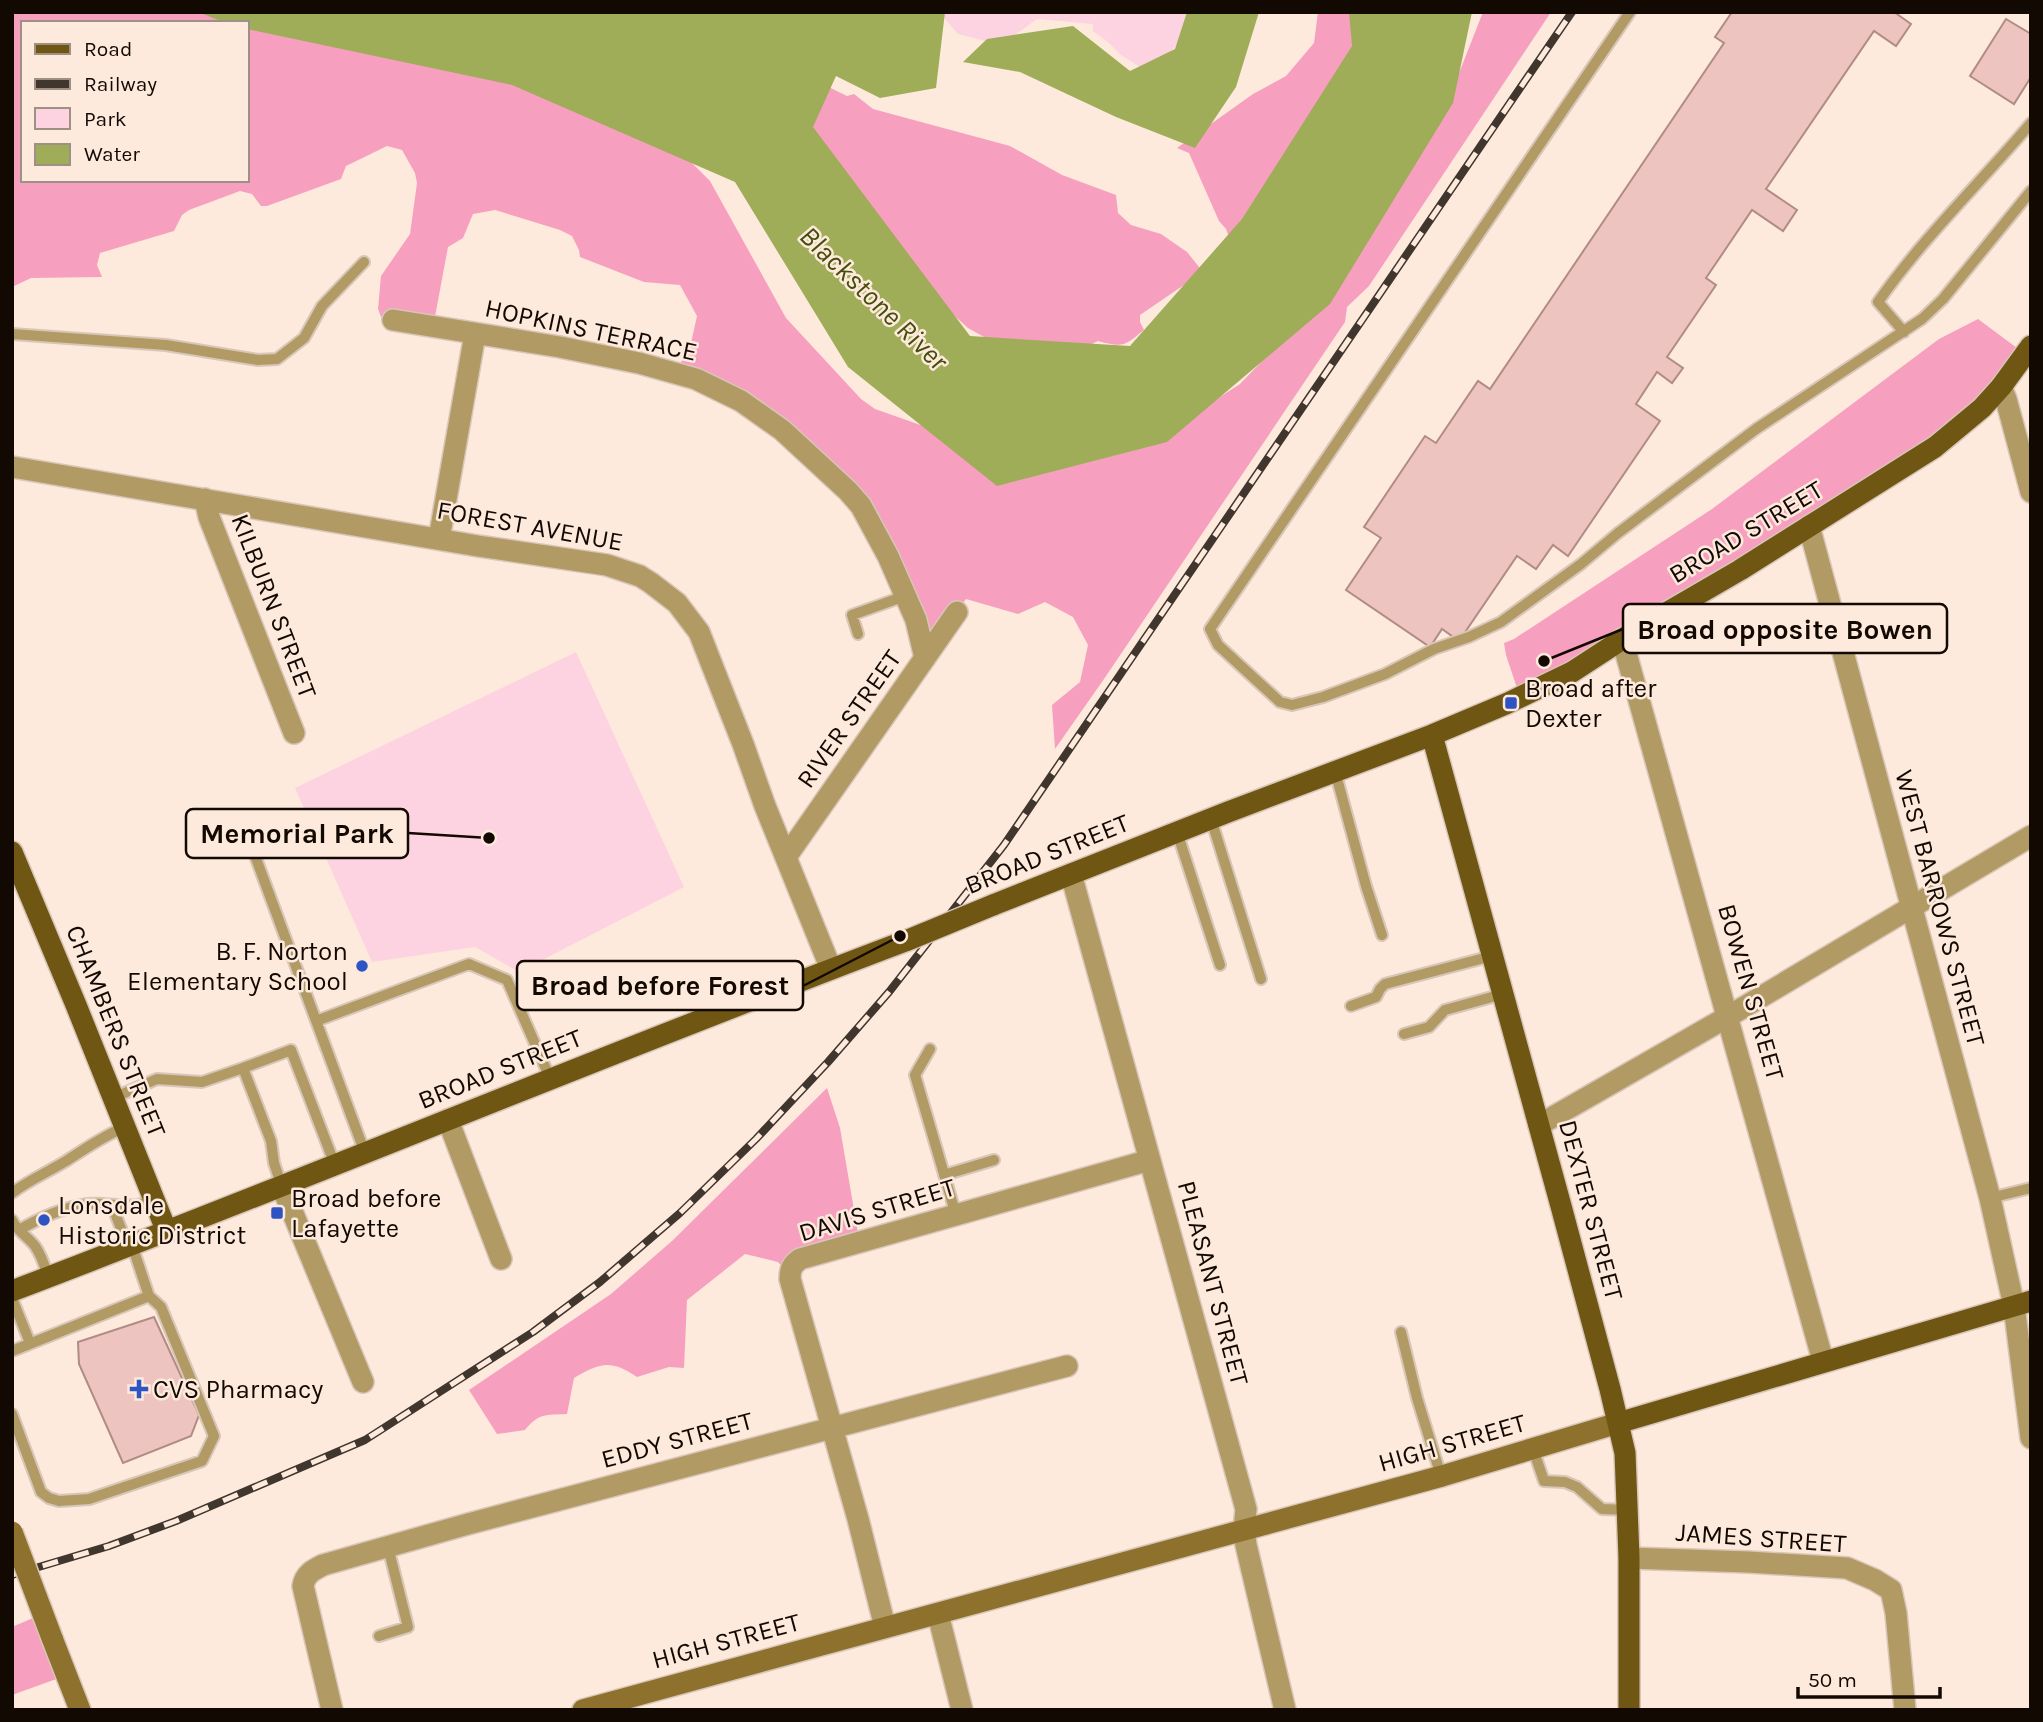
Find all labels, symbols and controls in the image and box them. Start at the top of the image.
legend [21,21,248,182]
text: Road [84,37,132,61]
text: Railway [84,72,157,96]
text: Park [84,107,127,131]
text: Water [84,142,140,166]
water label: Blackstone River [793,219,956,378]
street label: HOPKINS TERRACE [482,292,700,368]
street label: BROAD STREET [1663,474,1829,590]
street label: FOREST AVENUE [434,494,626,558]
street label: KILBURN STREET [225,509,323,703]
callout: Broad opposite Bowen [1623,604,1947,653]
text: Broad opposite Bowen [1637,613,1933,646]
street label: RIVER STREET [790,644,908,794]
place label: Broad after Dexter [1525,673,1657,734]
marker: Broad after Dexter [1503,695,1519,711]
street label: WEST BARROWS STREET [1888,767,1992,1049]
street label: BROAD STREET [961,807,1133,901]
callout: Memorial Park [186,809,408,858]
text: Memorial Park [200,817,394,850]
street label: BOWEN STREET [1711,900,1791,1084]
street label: CHAMBERS STREET [59,921,173,1141]
place label: B. F. Norton Elementary School [127,936,348,997]
marker: B. F. Norton Elementary School [354,958,370,974]
callout: Broad before Forest [517,961,803,1010]
text: Broad before Forest [531,969,789,1002]
street label: BROAD STREET [414,1022,586,1116]
street label: DEXTER STREET [1552,1117,1630,1303]
street label: DAVIS STREET [795,1171,959,1249]
street label: PLEASANT STREET [1171,1177,1255,1389]
place label: Broad before Lafayette [291,1183,441,1244]
place label: Lonsdale Historic District [58,1190,246,1251]
marker: Broad before Lafayette [269,1205,285,1221]
marker: Lonsdale Historic District [36,1212,52,1228]
place label: CVS Pharmacy [153,1374,323,1405]
marker: CVS Pharmacy [131,1381,147,1397]
street label: EDDY STREET [598,1405,756,1475]
street label: HIGH STREET [1375,1407,1529,1479]
street label: JAMES STREET [1675,1517,1847,1559]
street label: HIGH STREET [649,1606,803,1676]
scale bar [1798,1656,1940,1700]
text: 50 m [1808,1668,1857,1692]

